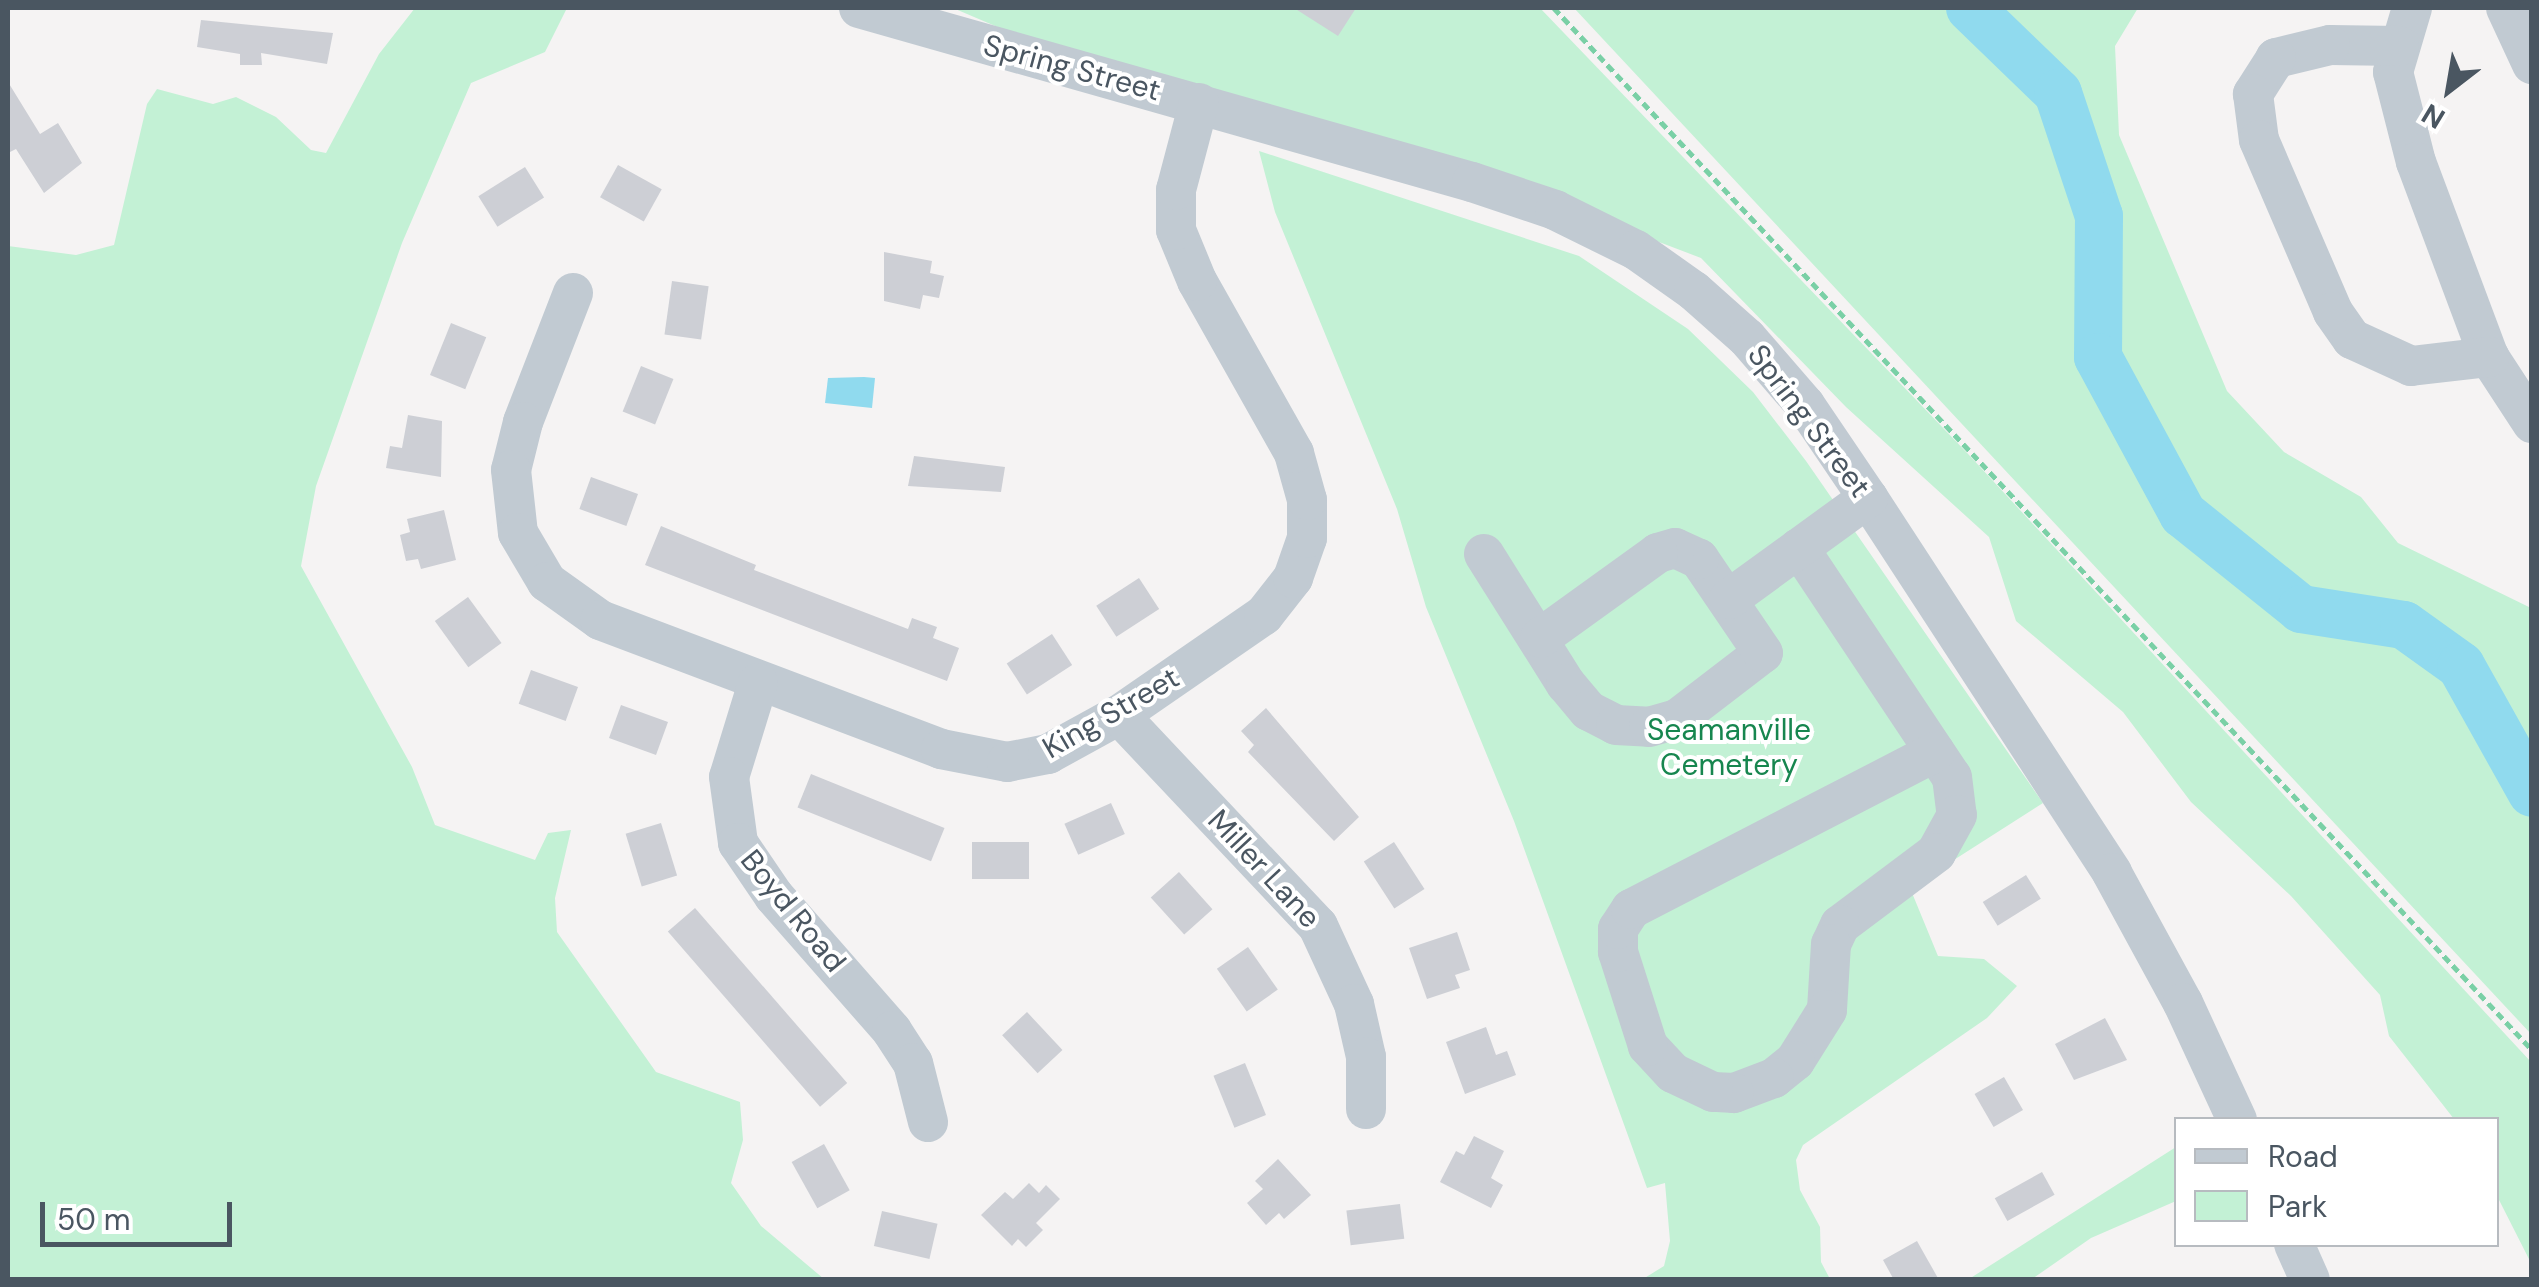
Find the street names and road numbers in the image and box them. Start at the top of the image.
street label: Spring Street [980,27,1164,109]
street label: Spring Street [1740,338,1878,504]
street label: King Street [1036,659,1186,767]
street label: Miller Lane [1200,802,1328,936]
street label: Boyd Road [733,843,853,979]

